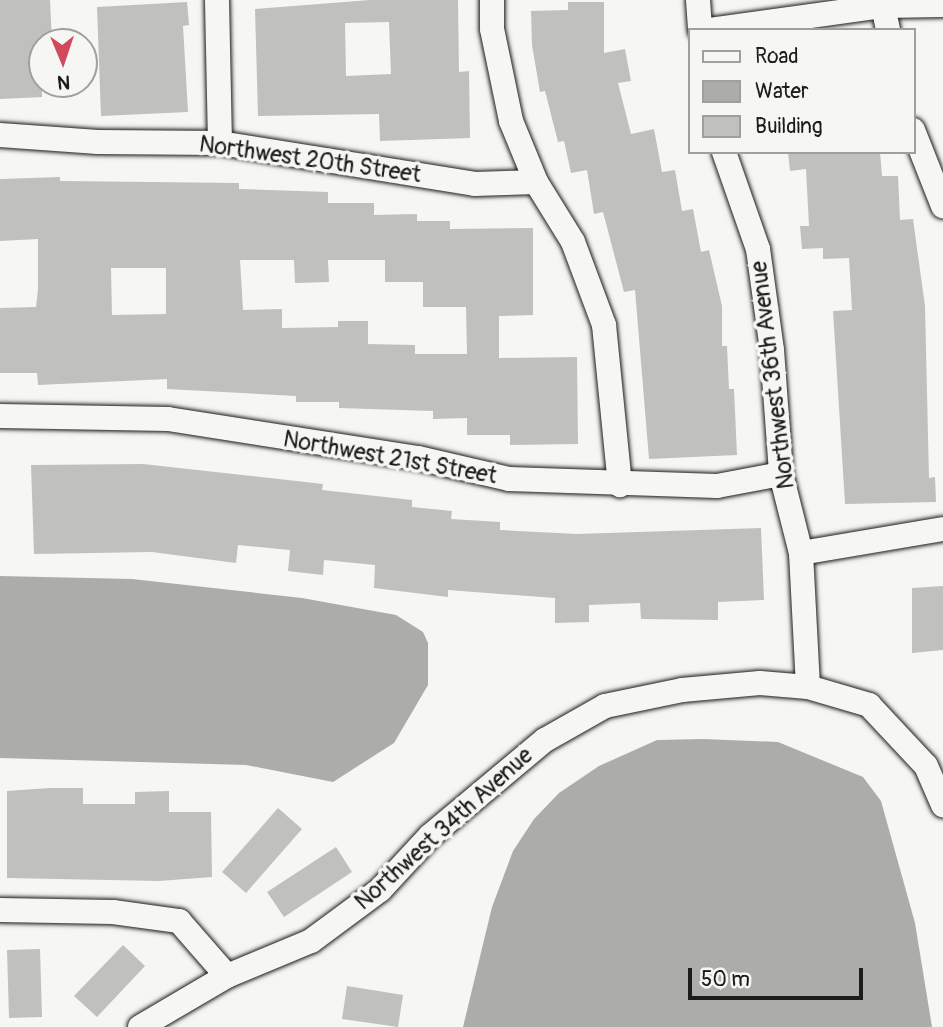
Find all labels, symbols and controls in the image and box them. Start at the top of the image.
north arrow [28,28,98,98]
legend [688,28,915,154]
text: Road [755,43,799,70]
text: N [57,70,71,94]
text: Water [755,78,808,105]
text: Building [755,113,822,140]
street label: Northwest 20th Street [197,131,423,189]
street label: Northwest 36th Avenue [745,259,801,491]
street label: Northwest 21st Street [281,426,499,490]
street label: Northwest 34th Avenue [349,742,539,916]
scale bar [691,954,866,998]
text: 50 m [701,966,750,993]

